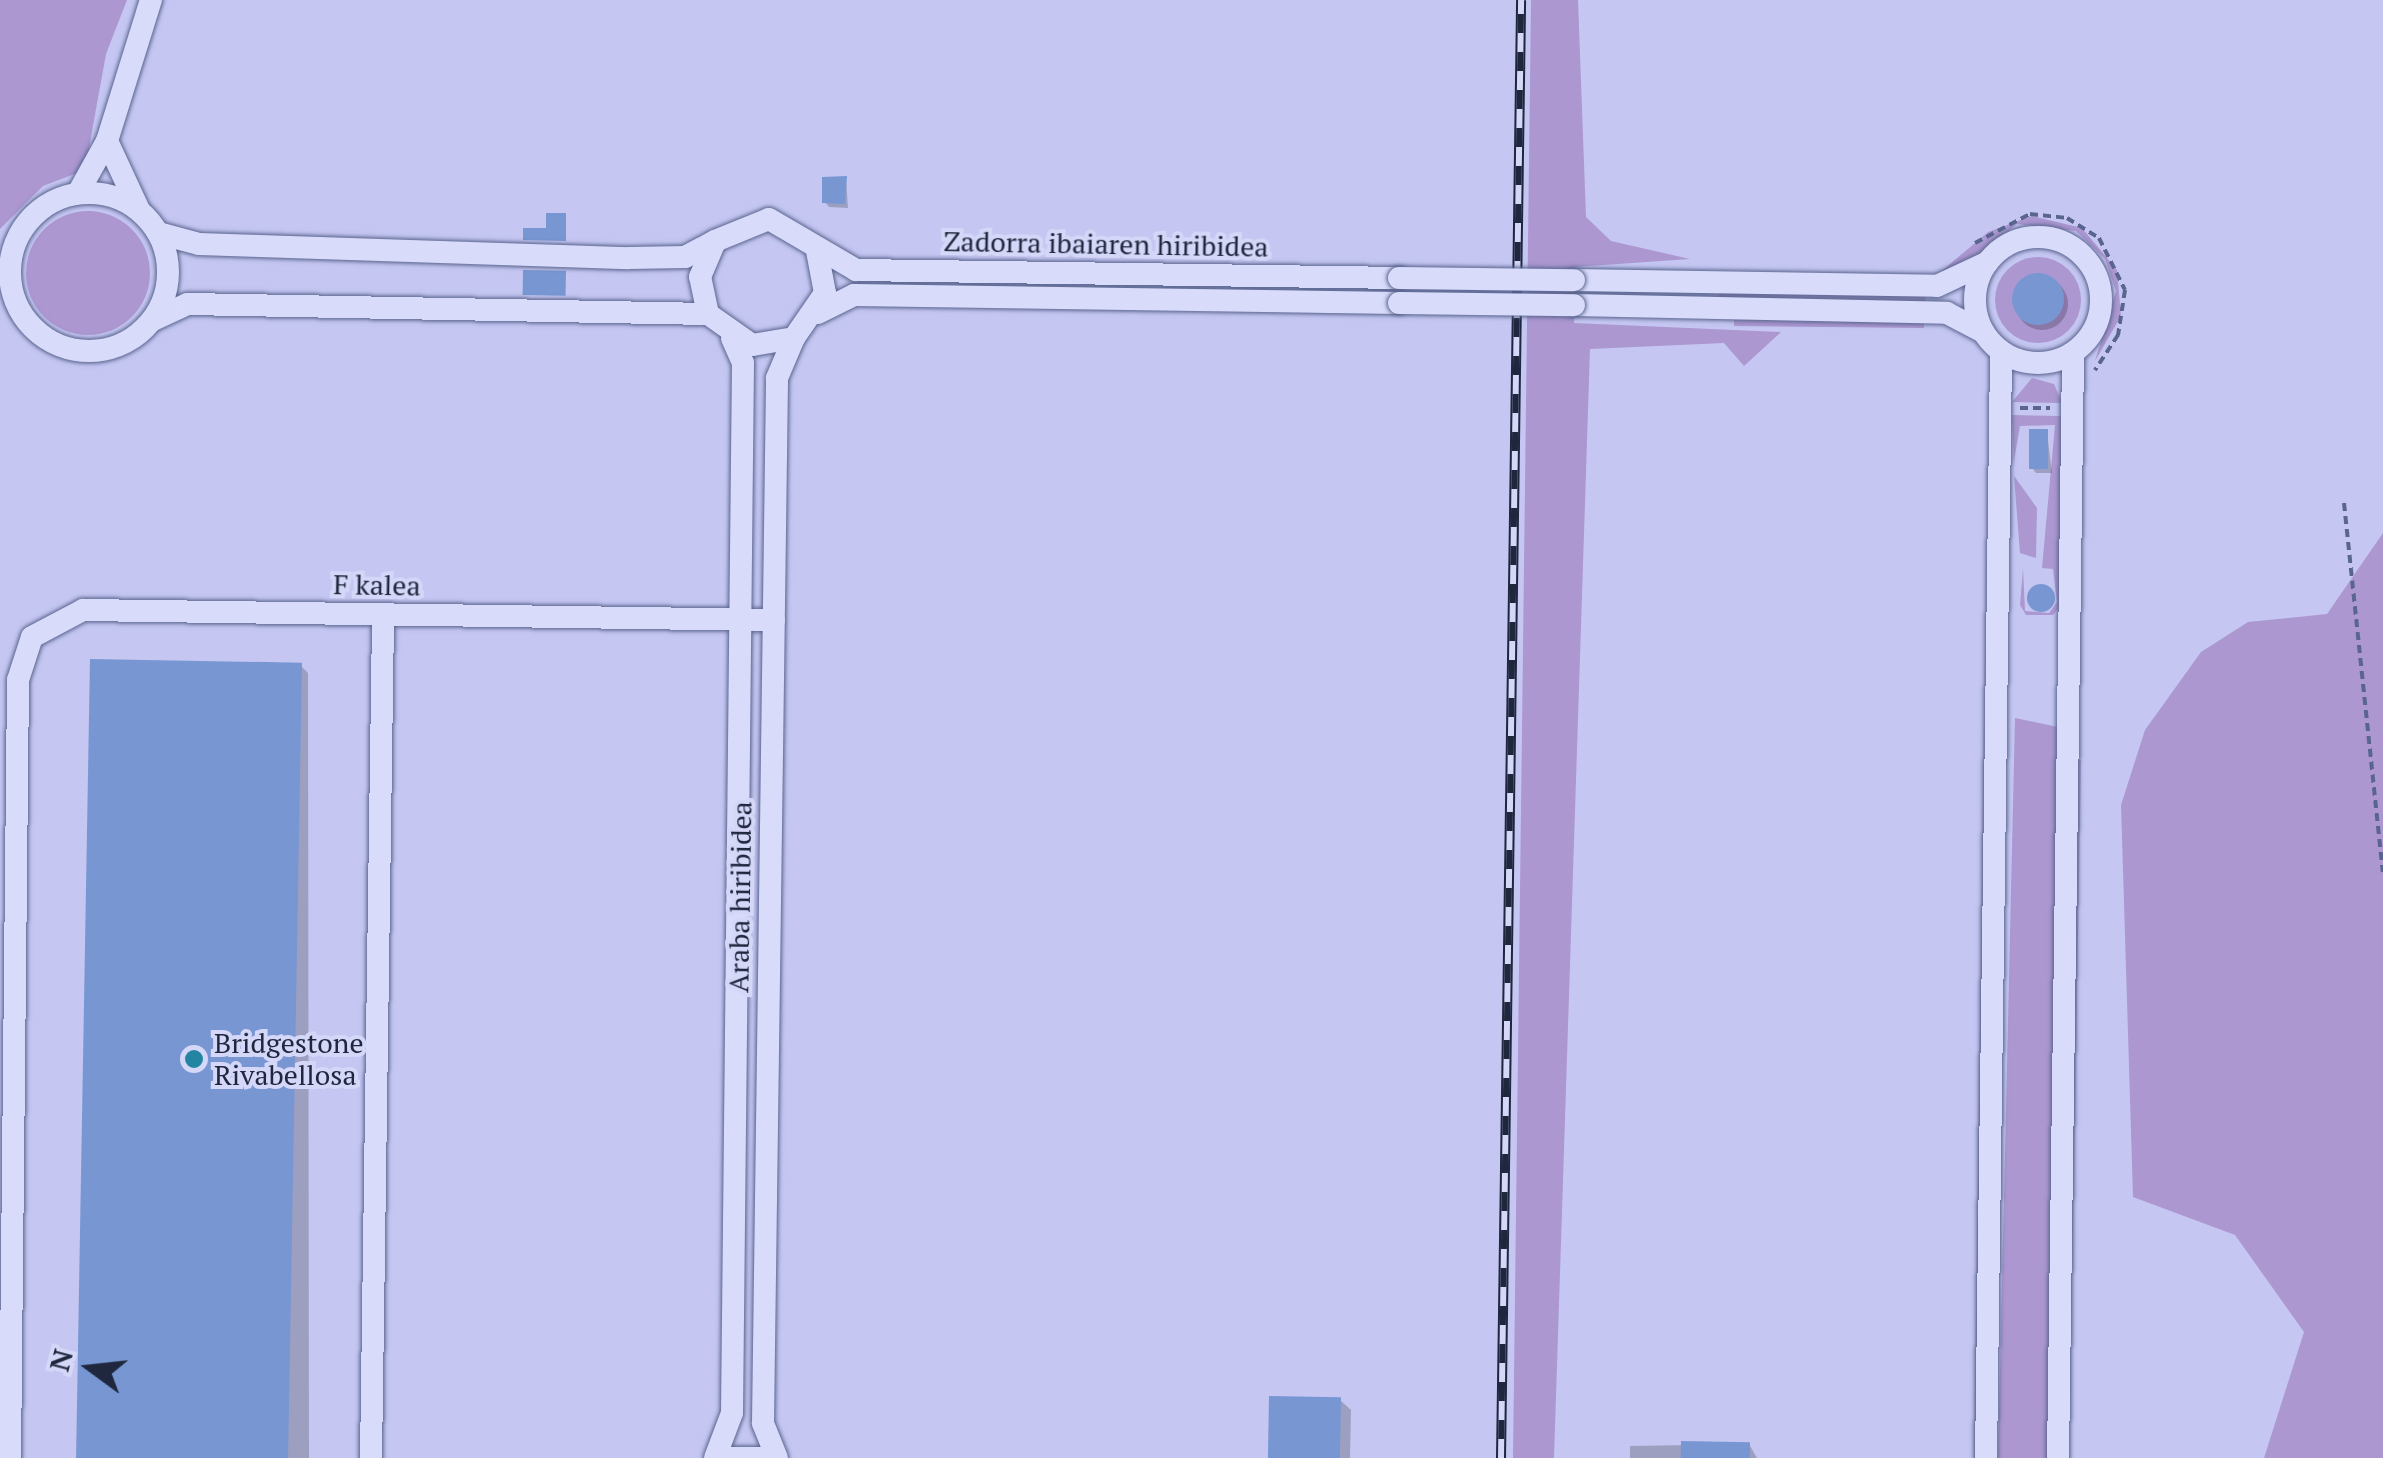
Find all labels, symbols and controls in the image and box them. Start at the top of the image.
street label: Zadorra ibaiaren hiribidea [943,224,1269,264]
street label: F kalea [333,567,421,603]
street label: Araba hiribidea [722,801,758,993]
place label: Bridgestone Rivabellosa [214,1026,363,1092]
marker: Bridgestone Rivabellosa [183,1048,205,1070]
north arrow [40,1318,140,1418]
text: N [40,1345,81,1375]

